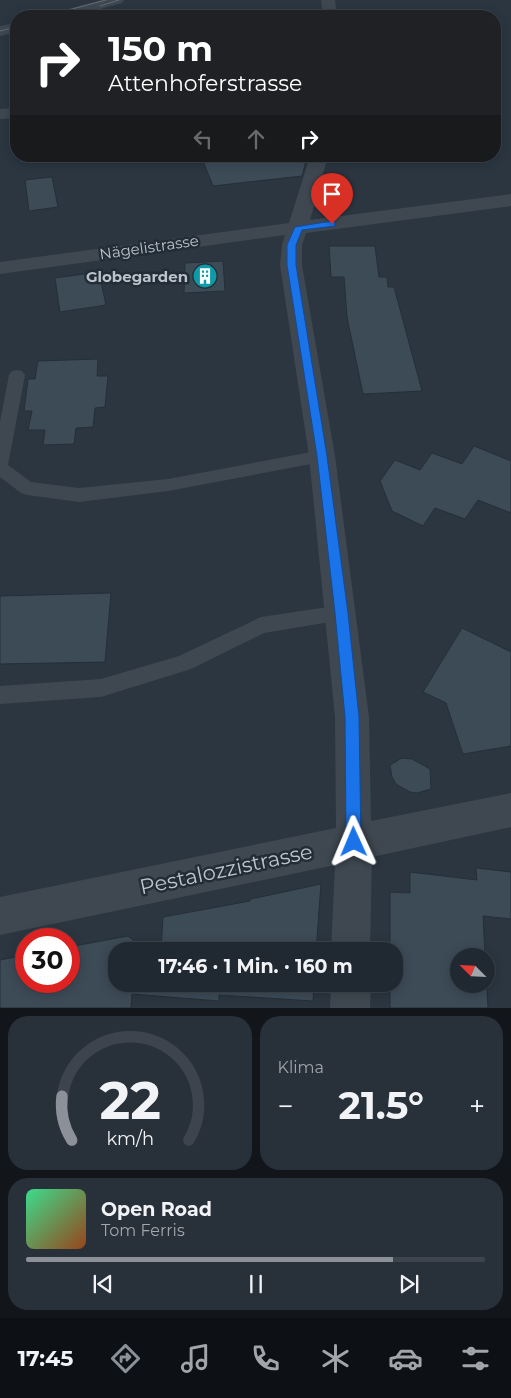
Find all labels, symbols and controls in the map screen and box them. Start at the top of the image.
text: 150 m [108,27,213,70]
icon: right [25,30,90,95]
text: Attenhoferstrasse [108,70,302,97]
icon: left [189,125,217,153]
icon: ahead [242,125,270,153]
icon: right [295,125,323,153]
pin [311,173,353,224]
icon: arrive [318,180,346,208]
street label: Nägelistrasse [98,231,200,263]
building icon: Globegarden [192,263,218,289]
place label: Globegarden [86,267,188,286]
position arrow [327,815,379,867]
street label: Pestalozzistrasse [137,838,315,900]
speed limit sign: 30 [15,928,80,993]
north arrow [450,948,495,992]
map controls [450,948,495,993]
text: 17:46 · 1 Min. · 160 m [158,955,353,978]
text: Klima [278,1058,324,1077]
text: 22 [99,1069,160,1132]
text: 21.5° [338,1082,424,1129]
text: − [278,1089,294,1123]
text: + [469,1089,485,1123]
text: km/h [106,1128,154,1149]
text: Open Road [101,1198,212,1221]
text: Tom Ferris [101,1221,185,1240]
icon: previous [89,1270,117,1298]
icon: pause [242,1270,270,1298]
icon: next [395,1270,423,1298]
icon: directions [108,1341,143,1376]
icon: music [178,1341,213,1376]
icon: phone [248,1341,283,1376]
icon: climate [318,1341,353,1376]
icon: car [388,1341,423,1376]
icon: filters [458,1341,493,1376]
text: 17:45 [18,1345,73,1372]

